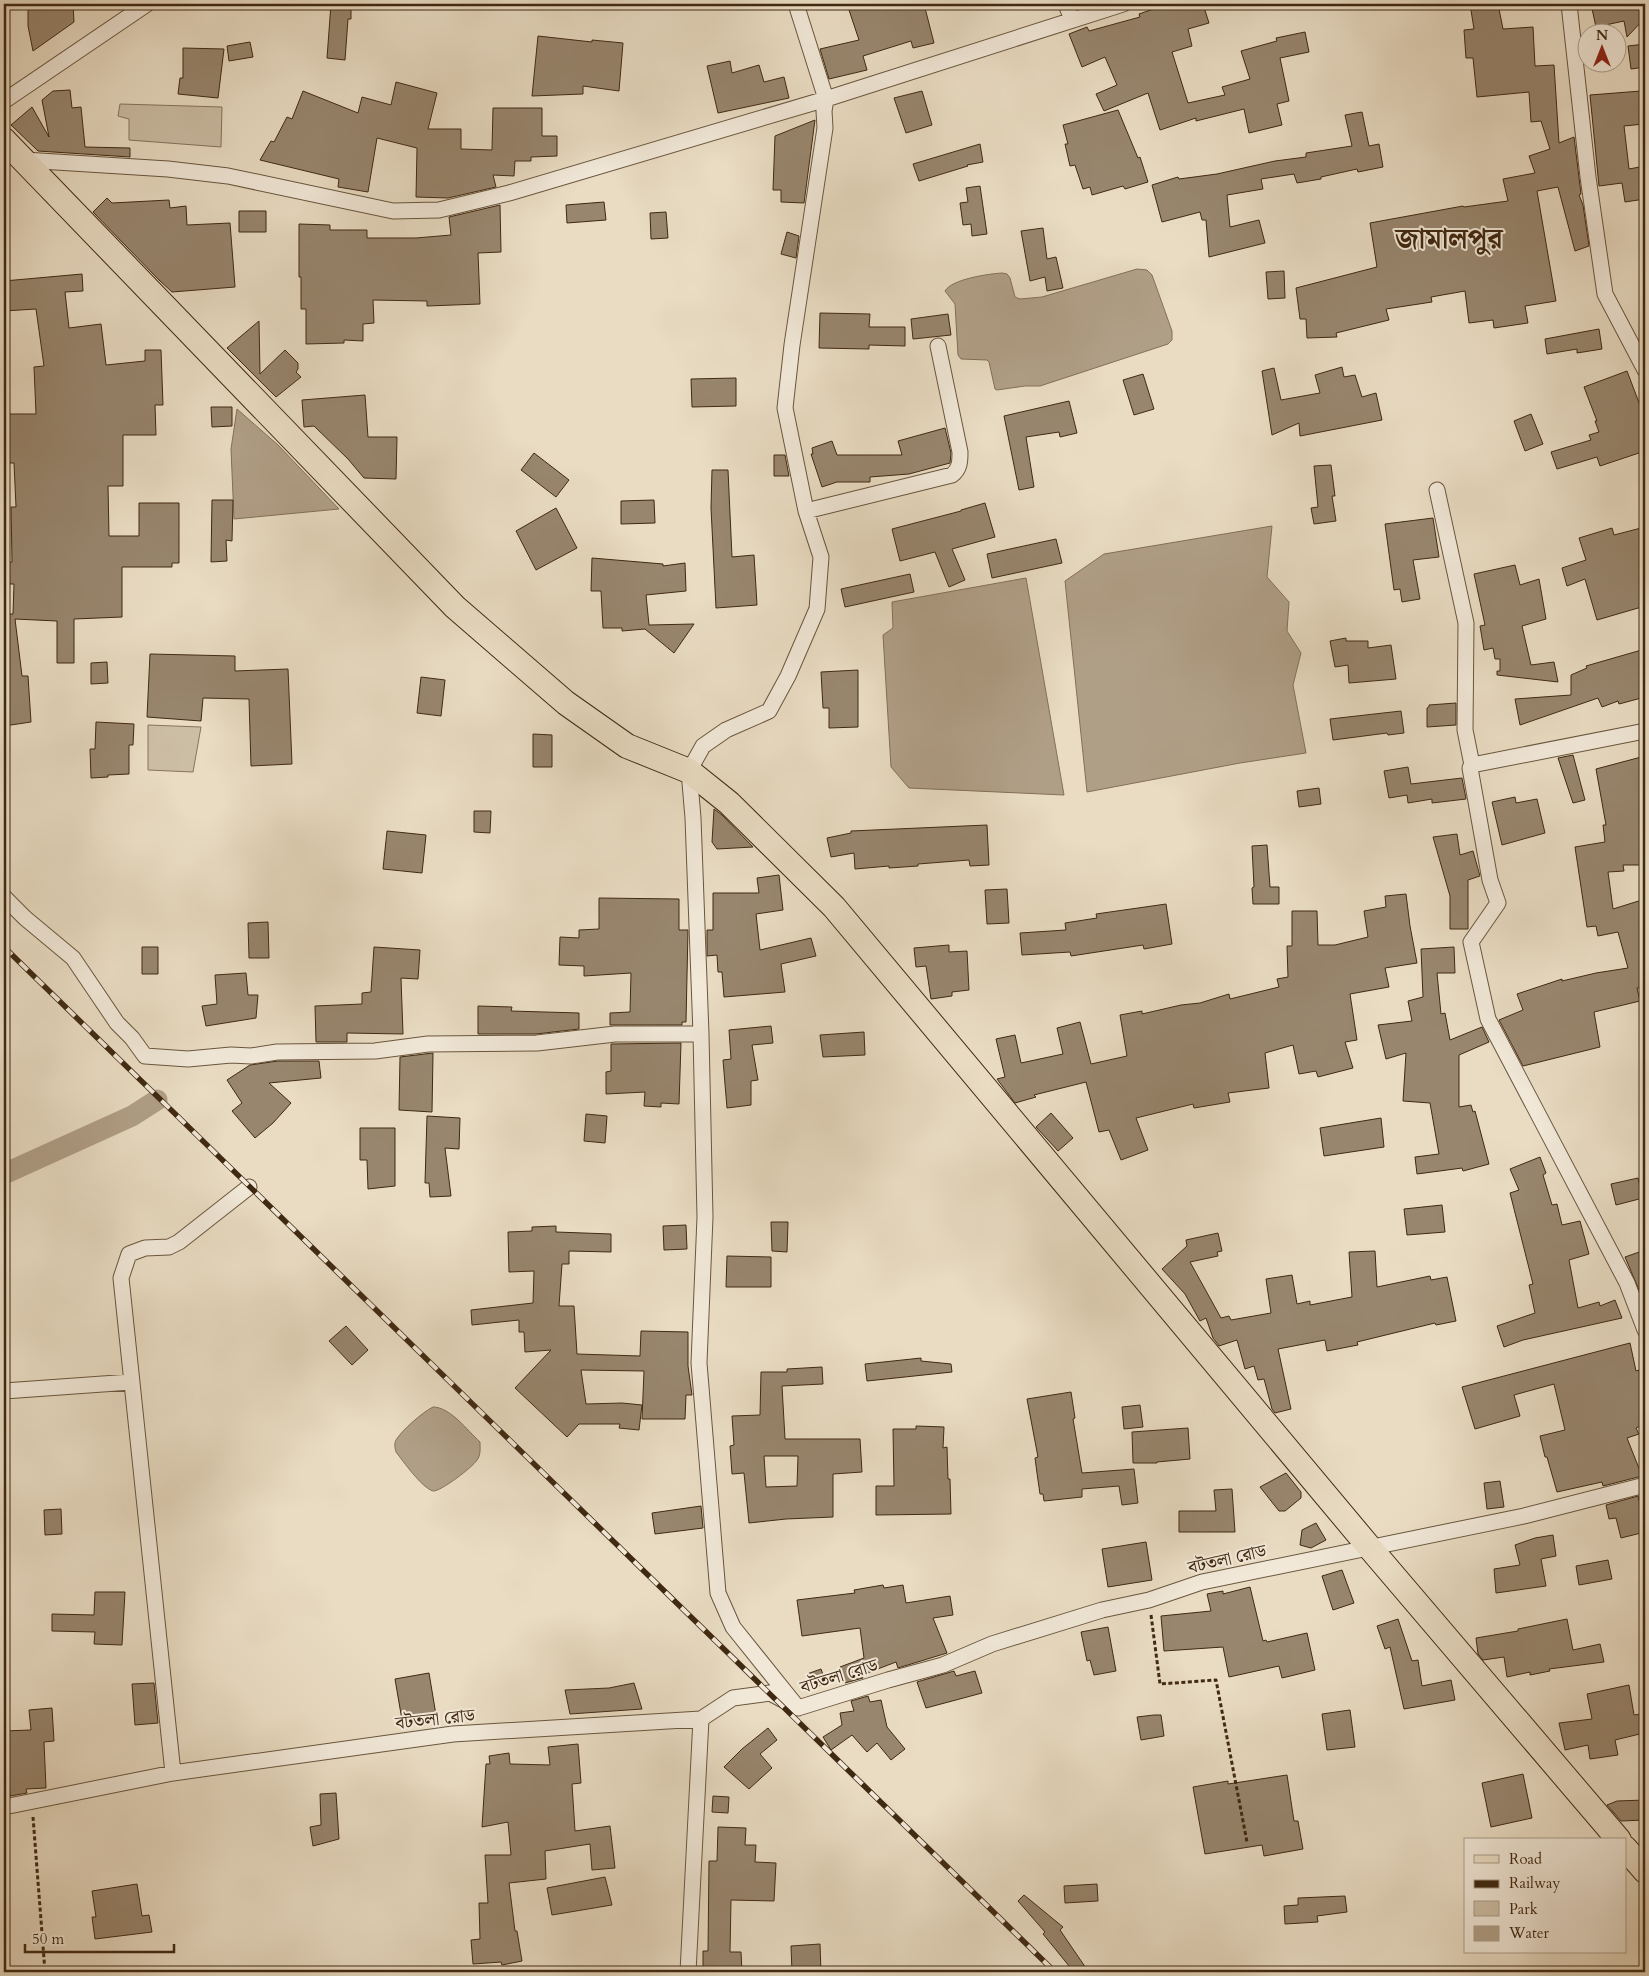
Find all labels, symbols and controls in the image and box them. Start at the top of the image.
north arrow [1576,22,1626,72]
text: N [1596,26,1608,45]
district label: জামালপুর [1394,220,1504,258]
street label: বটতলা রোড [1184,1538,1270,1581]
street label: বটতলা রোড [796,1653,882,1700]
street label: বটতলা রোড [393,1703,477,1736]
legend [1464,1838,1626,1954]
text: Road [1509,1849,1542,1869]
text: Railway [1509,1873,1560,1893]
text: Park [1509,1899,1538,1919]
scale bar [25,1921,174,1953]
text: Water [1508,1923,1550,1943]
text: 50 m [32,1929,64,1949]

